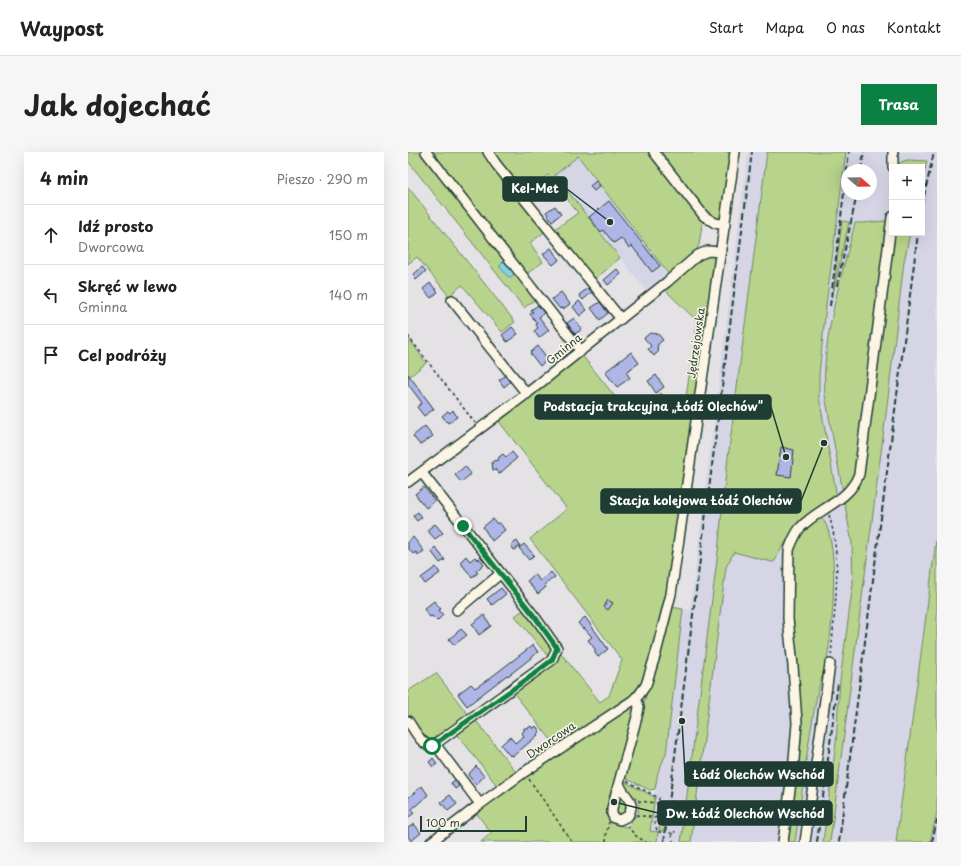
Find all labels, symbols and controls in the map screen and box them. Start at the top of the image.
text: Waypost [20,14,104,42]
text: Start [709,17,744,38]
text: Mapa [766,17,804,38]
text: O nas [826,17,865,38]
text: Kontakt [887,17,941,38]
text: Jak dojechać [24,83,211,126]
button: Trasa [861,84,937,125]
north arrow [841,164,877,200]
map controls [889,164,925,236]
button: + [889,164,925,200]
text: 4 min [40,165,88,191]
text: Pieszo · 290 m [277,169,368,188]
callout: Kel-Met [503,177,567,201]
text: Kel-Met [511,179,559,197]
button: − [889,200,925,236]
text: Idź prosto [78,214,153,237]
icon: ahead [40,224,62,246]
text: 150 m [329,225,368,244]
text: Dworcowa [78,237,144,256]
text: Skręć w lewo [78,274,177,297]
icon: left [40,284,62,306]
text: 140 m [329,285,368,304]
text: Gminna [78,297,127,316]
street label: Jędrzejowska [682,306,709,379]
street label: Gminna [542,329,585,368]
text: Cel podróży [78,343,166,366]
icon: arrive [40,344,62,366]
callout: Podstacja trakcyjna „Łódź Olechów” [535,395,771,419]
text: Podstacja trakcyjna „Łódź Olechów” [543,397,763,415]
callout: Stacja kolejowa Łódź Olechów [601,489,801,513]
text: Stacja kolejowa Łódź Olechów [609,491,793,509]
route end [454,517,472,535]
street label: Dworcowa [523,717,579,762]
route start [423,737,441,755]
callout: Łódź Olechów Wschód [685,762,833,786]
text: Łódź Olechów Wschód [692,765,825,783]
callout: Dw. Łódź Olechów Wschód [658,801,832,825]
text: Dw. Łódź Olechów Wschód [666,804,825,822]
scale bar [420,814,527,833]
text: 100 m [426,814,460,831]

